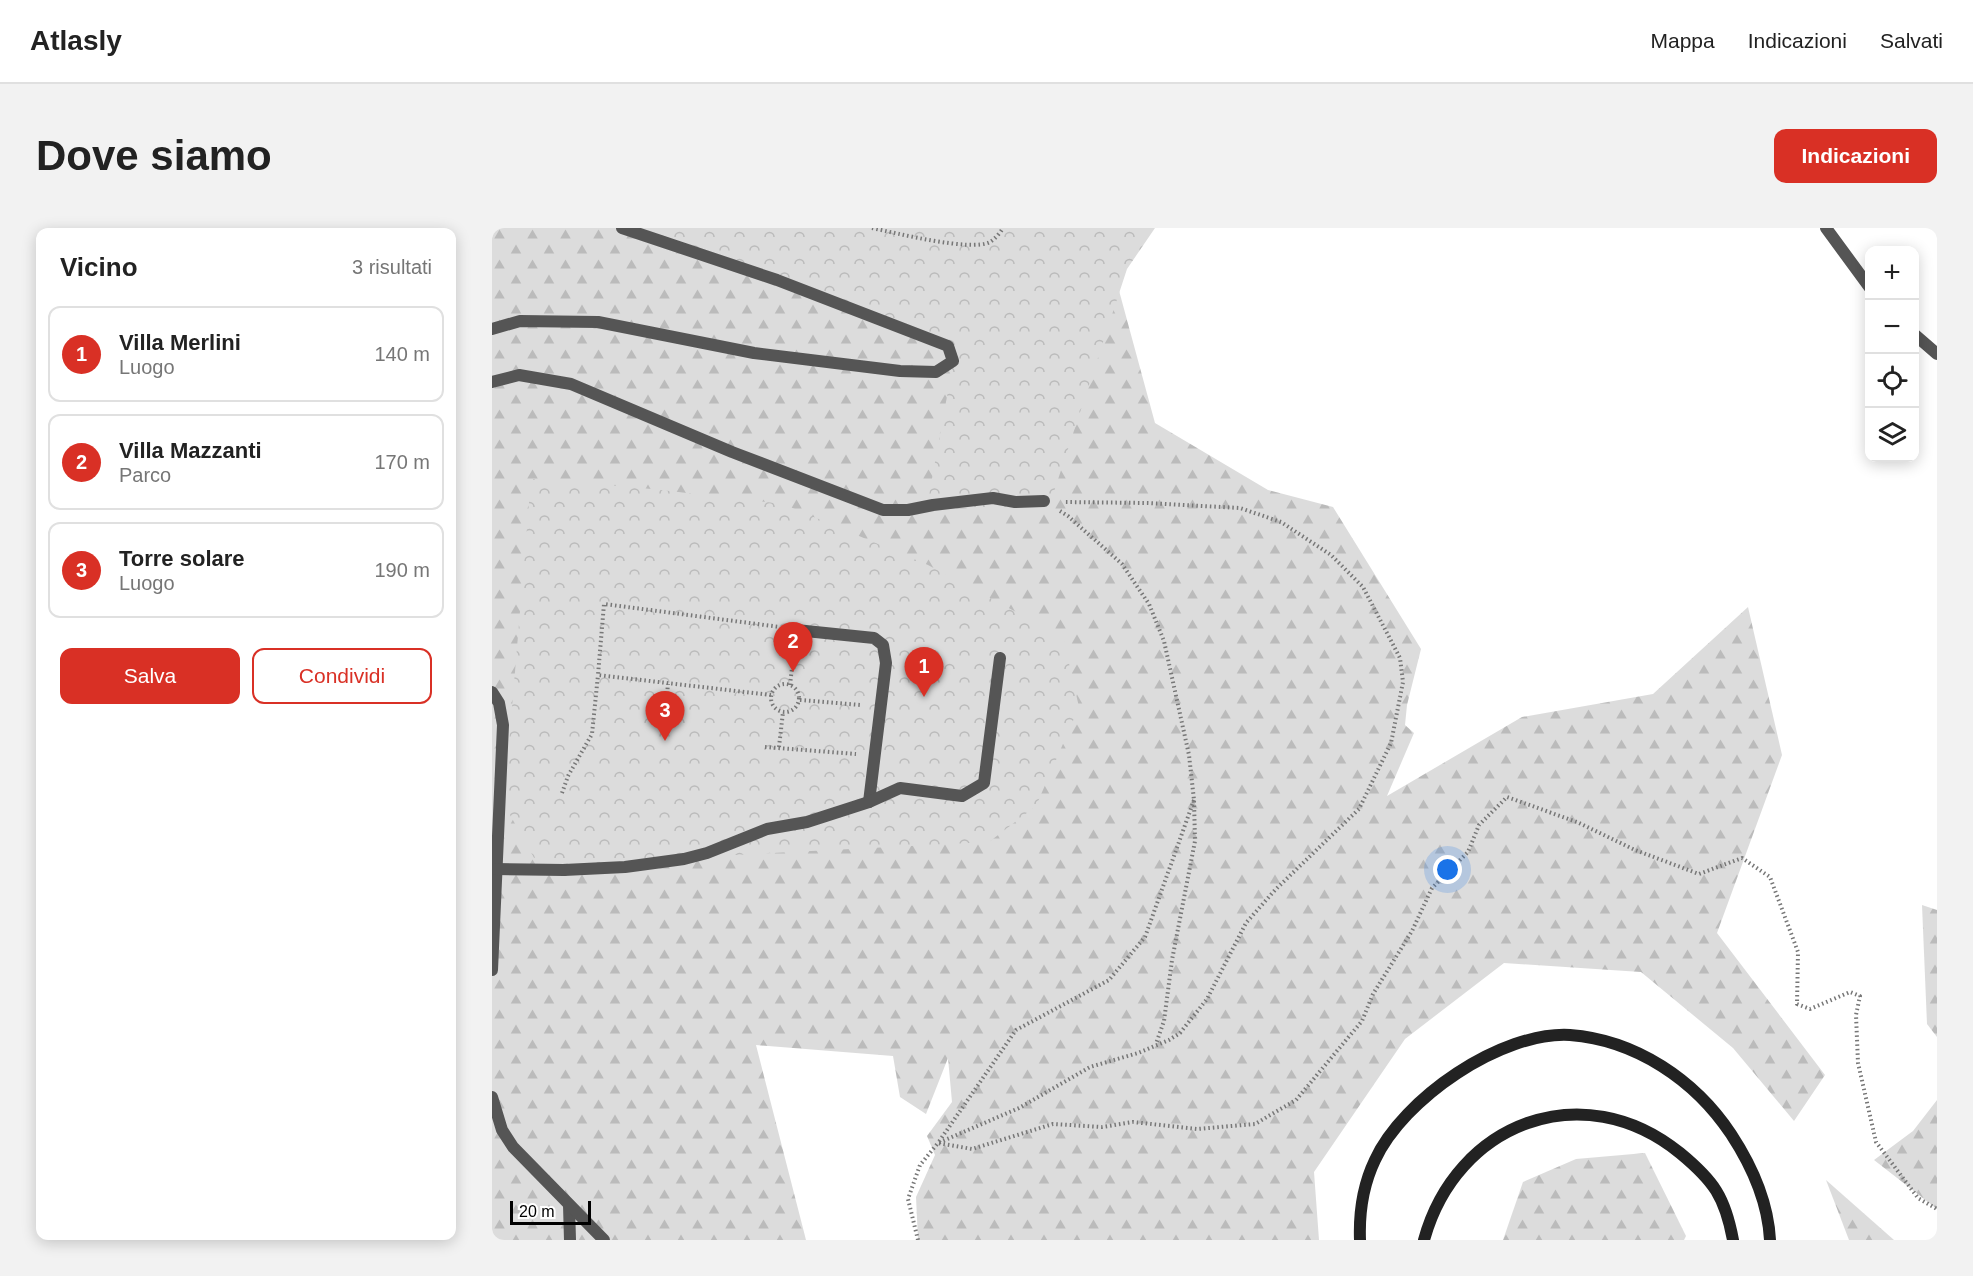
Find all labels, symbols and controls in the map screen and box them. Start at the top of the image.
text: Atlasly [30,25,122,56]
text: Mappa [1651,29,1715,52]
text: Indicazioni [1748,29,1847,52]
text: Salvati [1880,29,1943,52]
button: Indicazioni [1774,129,1937,183]
text: Dove siamo [36,132,272,179]
map controls [1865,246,1919,462]
button: + [1865,246,1919,300]
text: Vicino [60,252,138,282]
text: 3 risultati [352,256,432,278]
button: − [1865,300,1919,354]
text: Villa Merlini [119,330,241,355]
text: 1 [76,343,87,365]
text: 140 m [374,343,430,365]
button: locate [1865,354,1919,408]
text: Luogo [119,356,175,378]
button: layers [1865,408,1919,462]
text: Villa Mazzanti [119,438,262,463]
text: 2 [76,451,87,473]
text: 170 m [374,451,430,473]
text: Parco [119,464,171,486]
text: Torre solare [119,546,245,571]
text: 3 [76,559,87,581]
text: 190 m [374,559,430,581]
text: Luogo [119,572,175,594]
pin: 2 [774,622,812,672]
button: Salva [60,648,240,704]
button: Condividi [252,648,432,704]
pin: 1 [904,648,944,697]
pin: 3 [646,692,684,741]
your location [1433,855,1462,884]
scale bar [510,1198,591,1226]
text: 20 m [519,1203,555,1220]

